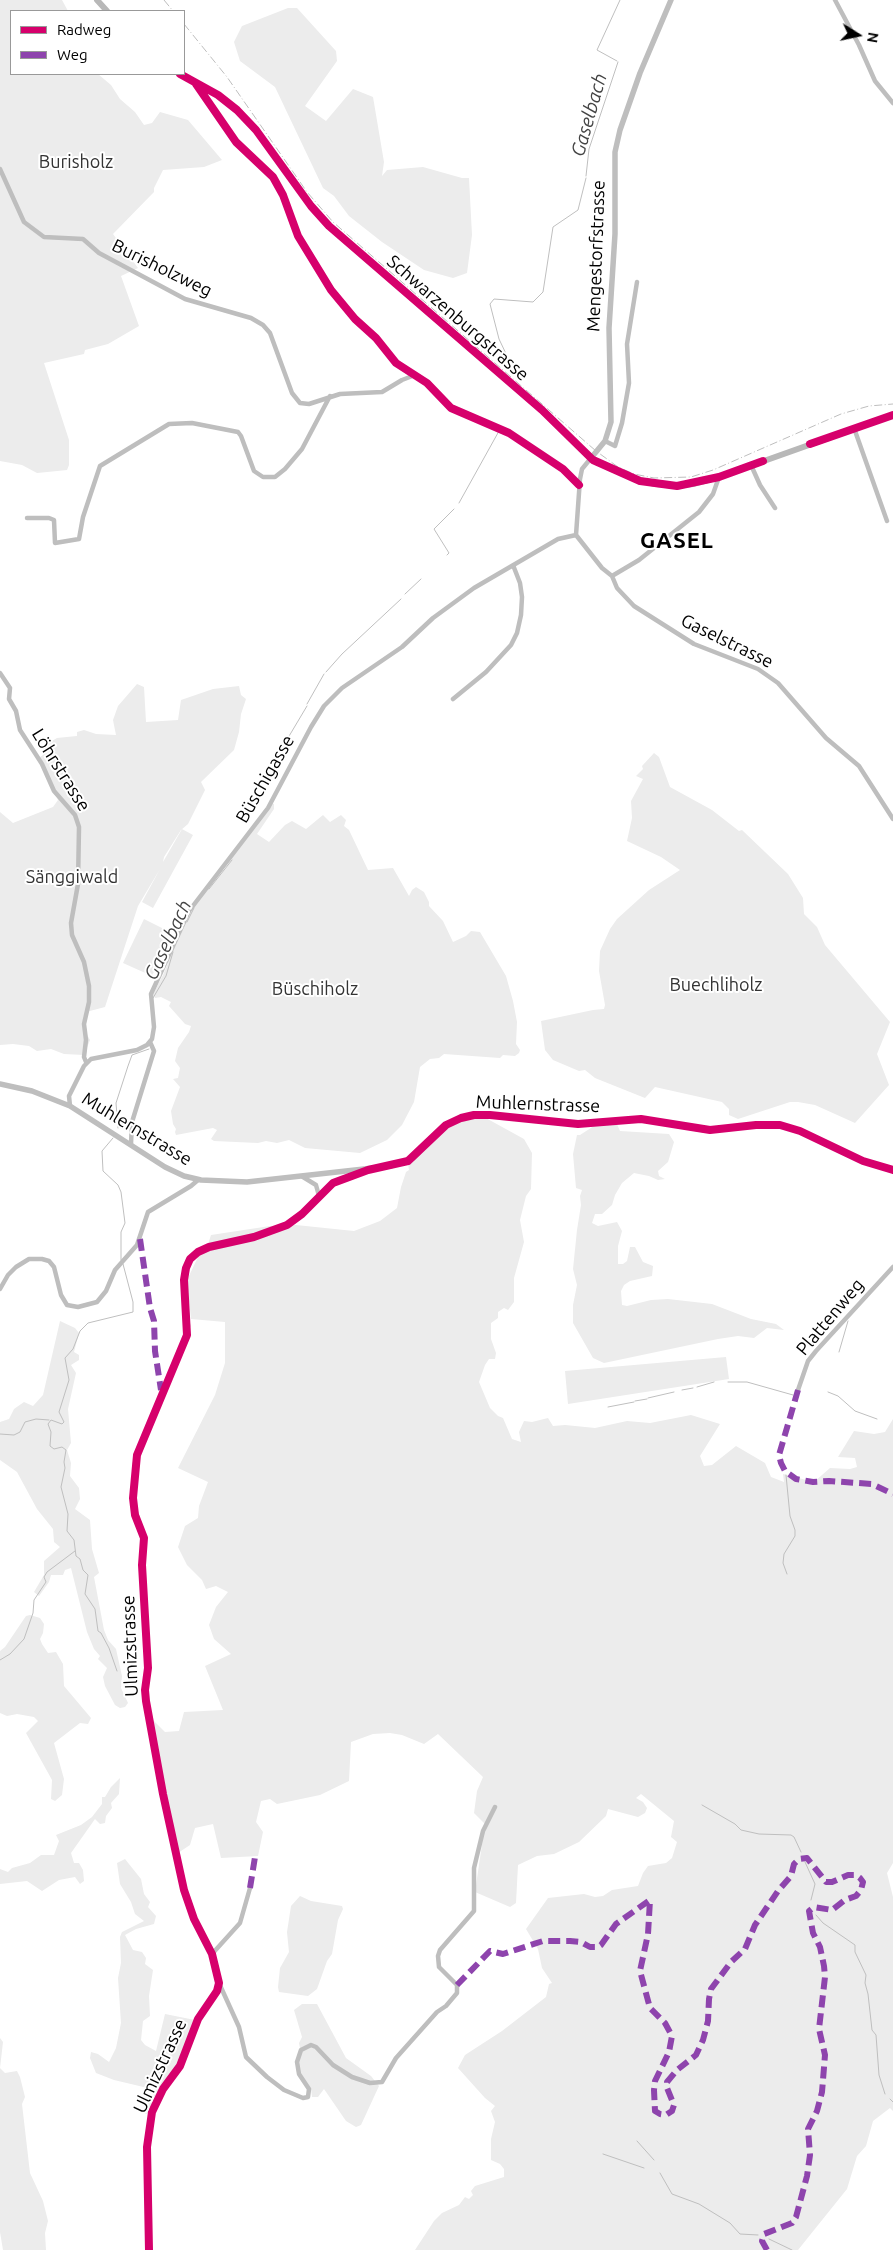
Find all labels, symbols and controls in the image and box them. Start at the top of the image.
legend [10,10,185,75]
north arrow [833,10,883,60]
text: Radweg [57,21,111,38]
text: N [864,31,882,44]
text: Weg [57,46,88,63]
water label: Gaselbach [566,71,612,159]
park label: Burisholz [39,151,113,173]
street label: Mengestorfstrasse [583,180,609,332]
street label: Burisholzweg [108,234,216,302]
street label: Schwarzenburgstrasse [383,251,533,385]
district label: GASEL [639,528,715,554]
street label: Gaselstrasse [677,609,777,673]
street label: Löhrstrasse [27,725,95,815]
street label: Büschigasse [231,731,299,827]
park label: Sänggiwald [26,866,118,888]
water label: Gaselbach [140,896,196,984]
park label: Buechliholz [669,974,763,996]
park label: Büschiholz [272,978,358,1000]
street label: Muhlernstrasse [78,1088,196,1170]
street label: Muhlernstrasse [475,1091,601,1117]
street label: Plattenweg [792,1274,868,1360]
street label: Ulmizstrasse [117,1595,143,1697]
street label: Ulmizstrasse [129,2015,191,2117]

